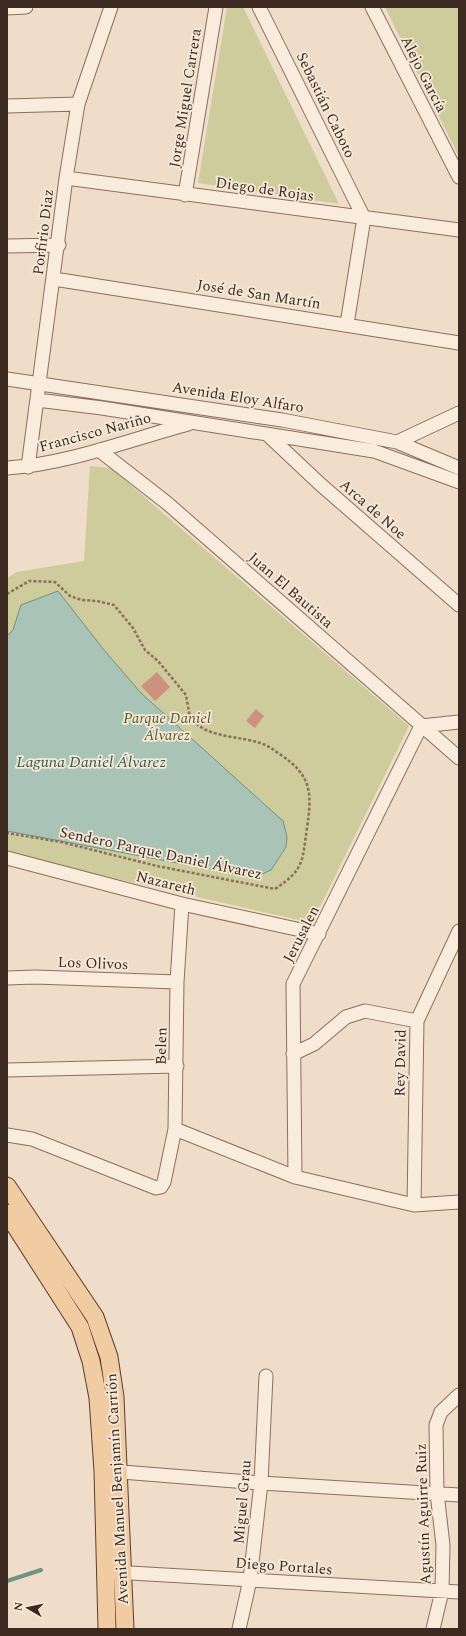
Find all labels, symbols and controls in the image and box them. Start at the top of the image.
street label: Jorge Miguel Carrera [163,26,208,169]
street label: Alejo García [394,32,453,117]
street label: Sebastián Caboto [290,48,361,162]
street label: Diego de Rojas [214,171,316,208]
street label: Porfirio Diaz [27,188,60,276]
street label: José de San Martín [195,273,323,316]
street label: Avenida Eloy Alfaro [170,376,306,419]
street label: Francisco Nariño [37,406,154,458]
street label: Arca de Noe [334,474,411,545]
street label: Juan El Bautista [243,547,339,634]
park label: Parque Daniel Álvarez [123,707,211,747]
water label: Laguna Daniel Álvarez [16,750,166,774]
street label: Sendero Parque Daniel Álvarez [58,821,264,886]
street label: Nazareth [134,865,198,902]
street label: Jerusalen [277,901,326,967]
street label: Los Olivos [57,951,129,976]
street label: Belen [150,1027,173,1065]
street label: Rey David [388,1029,413,1097]
street label: Avenida Manuel Benjamín Carrión [100,1372,135,1605]
street label: Agustín Aguirre Ruiz [410,1443,437,1585]
street label: Miguel Grau [227,1459,258,1545]
street label: Diego Portales [235,1552,333,1581]
north arrow [8,1588,48,1628]
text: N [10,1601,28,1612]

